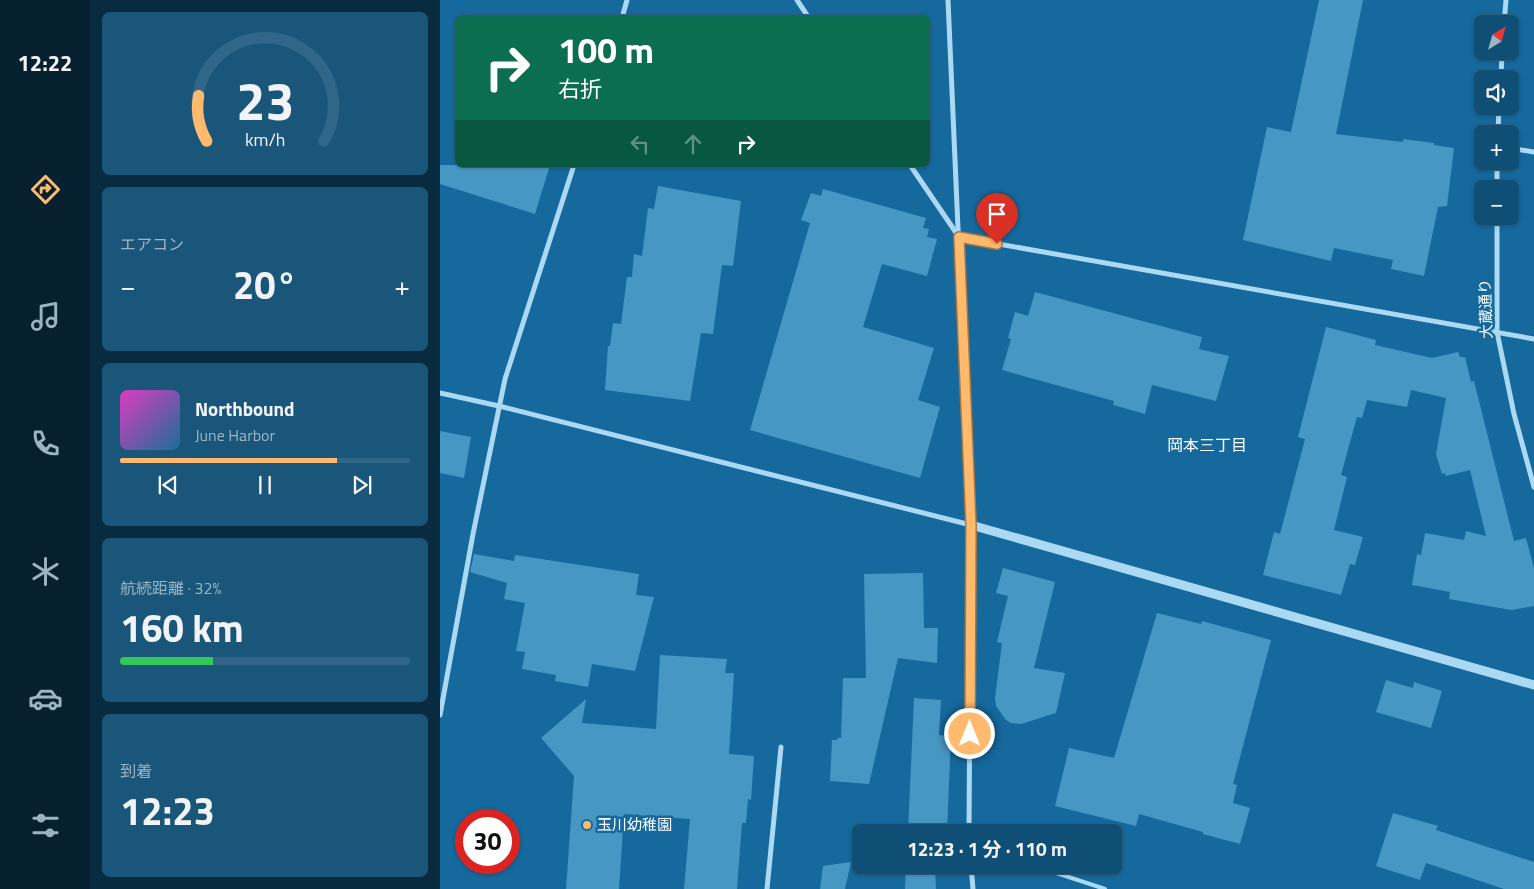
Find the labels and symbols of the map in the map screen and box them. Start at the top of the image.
north arrow [1474,15,1519,60]
pin [976,193,1018,244]
street label: 大蔵通り [1473,279,1498,339]
district label: 岡本三丁目 [1167,433,1247,457]
position arrow [943,707,995,759]
speed limit sign: 30 [455,809,520,874]
place label: 玉川幼稚園 [597,813,672,836]
marker: 玉川幼稚園 [581,819,593,831]

